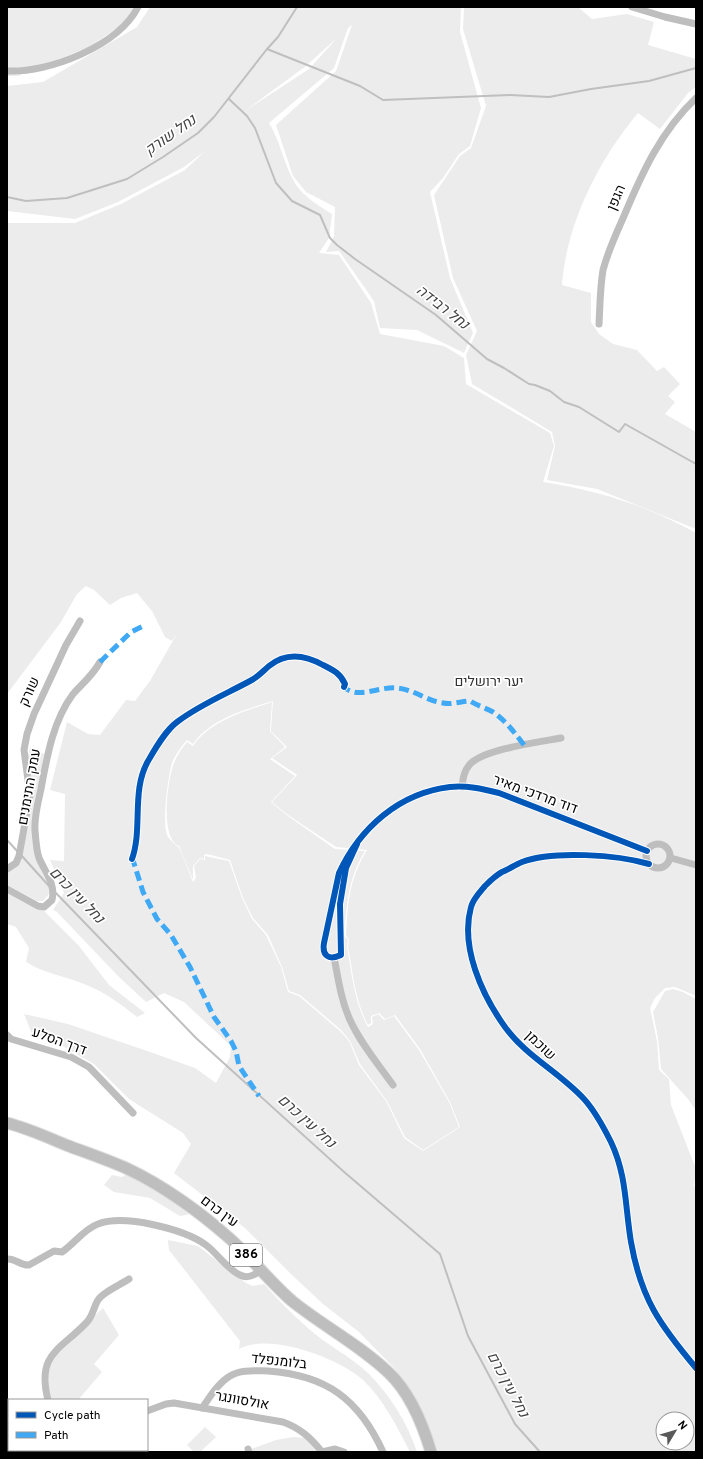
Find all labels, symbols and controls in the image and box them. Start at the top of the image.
water label: נחל שורק [142,110,202,161]
street label: הגפן [604,183,630,213]
water label: נחל רבידה [412,281,474,336]
street label: שורק [16,674,44,710]
park label: יער ירושלים [454,674,524,691]
street label: עמק התימנים [15,747,45,827]
street label: דוד מרדכי מאיר [490,772,580,818]
water label: נחל עין כרם [44,864,109,929]
street label: דרך הסלע [29,1024,89,1060]
street label: שוכמן [521,1028,559,1064]
water label: נחל עין כרם [273,1091,340,1154]
street label: עין כרם [197,1192,241,1232]
road number: 386 [230,1244,262,1266]
water label: נחל עין כרם [482,1349,533,1422]
street label: בלומנפלד [250,1351,308,1373]
street label: אולסוונגר [214,1388,270,1414]
legend [8,1399,148,1451]
text: Cycle path [44,1408,101,1424]
north arrow [655,1411,695,1451]
text: N [674,1418,690,1433]
text: Path [44,1428,69,1444]

